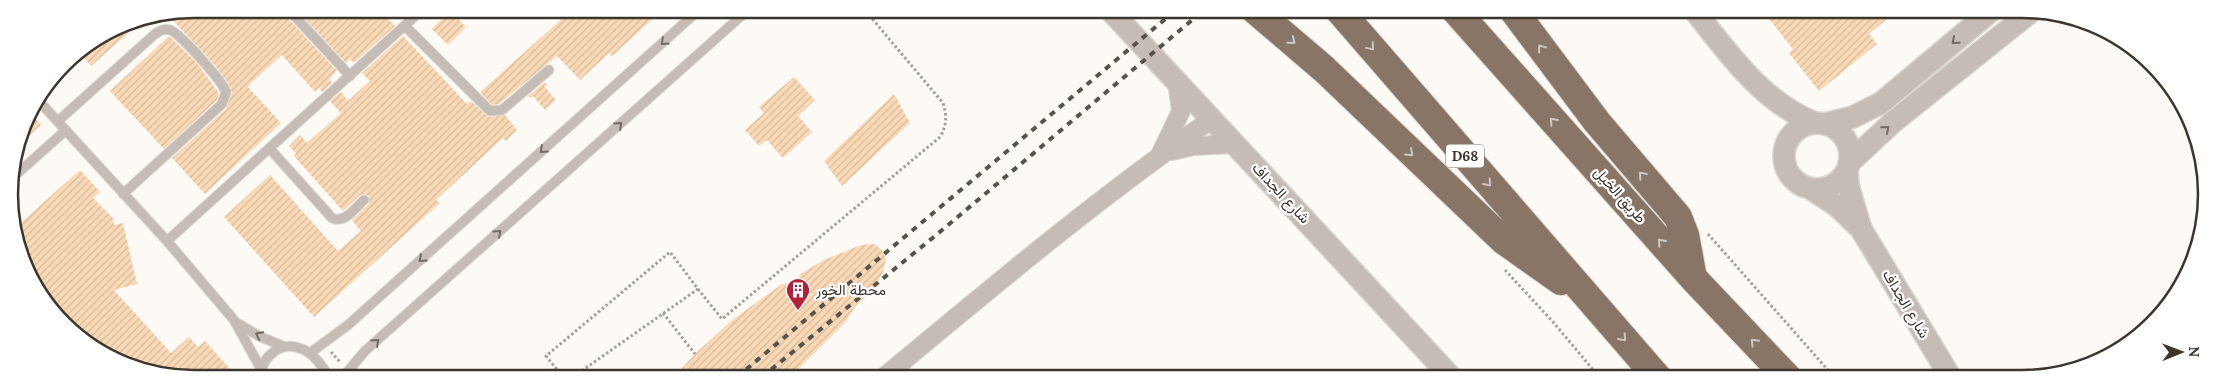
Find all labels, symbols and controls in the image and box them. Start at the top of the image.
one-way arrow [660,36,669,45]
one-way arrow [1286,36,1295,44]
one-way arrow [1952,36,1961,44]
one-way arrow [1365,41,1373,50]
one-way arrow [1539,45,1547,54]
one-way arrow [1550,117,1559,126]
one-way arrow [613,122,622,131]
one-way arrow [1880,125,1889,134]
one-way arrow [539,144,548,153]
road number: D68 [1446,144,1484,168]
one-way arrow [1405,147,1414,156]
street label: شارع الجداف [1247,158,1315,229]
street label: طريق الخيل [1589,162,1651,228]
one-way arrow [1640,172,1648,181]
one-way arrow [1483,177,1491,186]
one-way arrow [492,230,501,239]
one-way arrow [1658,239,1667,248]
one-way arrow [418,253,427,262]
street label: شارع الجداف [1877,266,1934,343]
building icon: محطة الخور [785,277,811,311]
place label: محطة الخور [815,280,886,299]
north arrow [2156,327,2206,377]
one-way arrow [255,331,264,341]
one-way arrow [1618,332,1626,341]
one-way arrow [371,338,380,347]
one-way arrow [1751,339,1760,348]
text: N [2185,346,2203,358]

